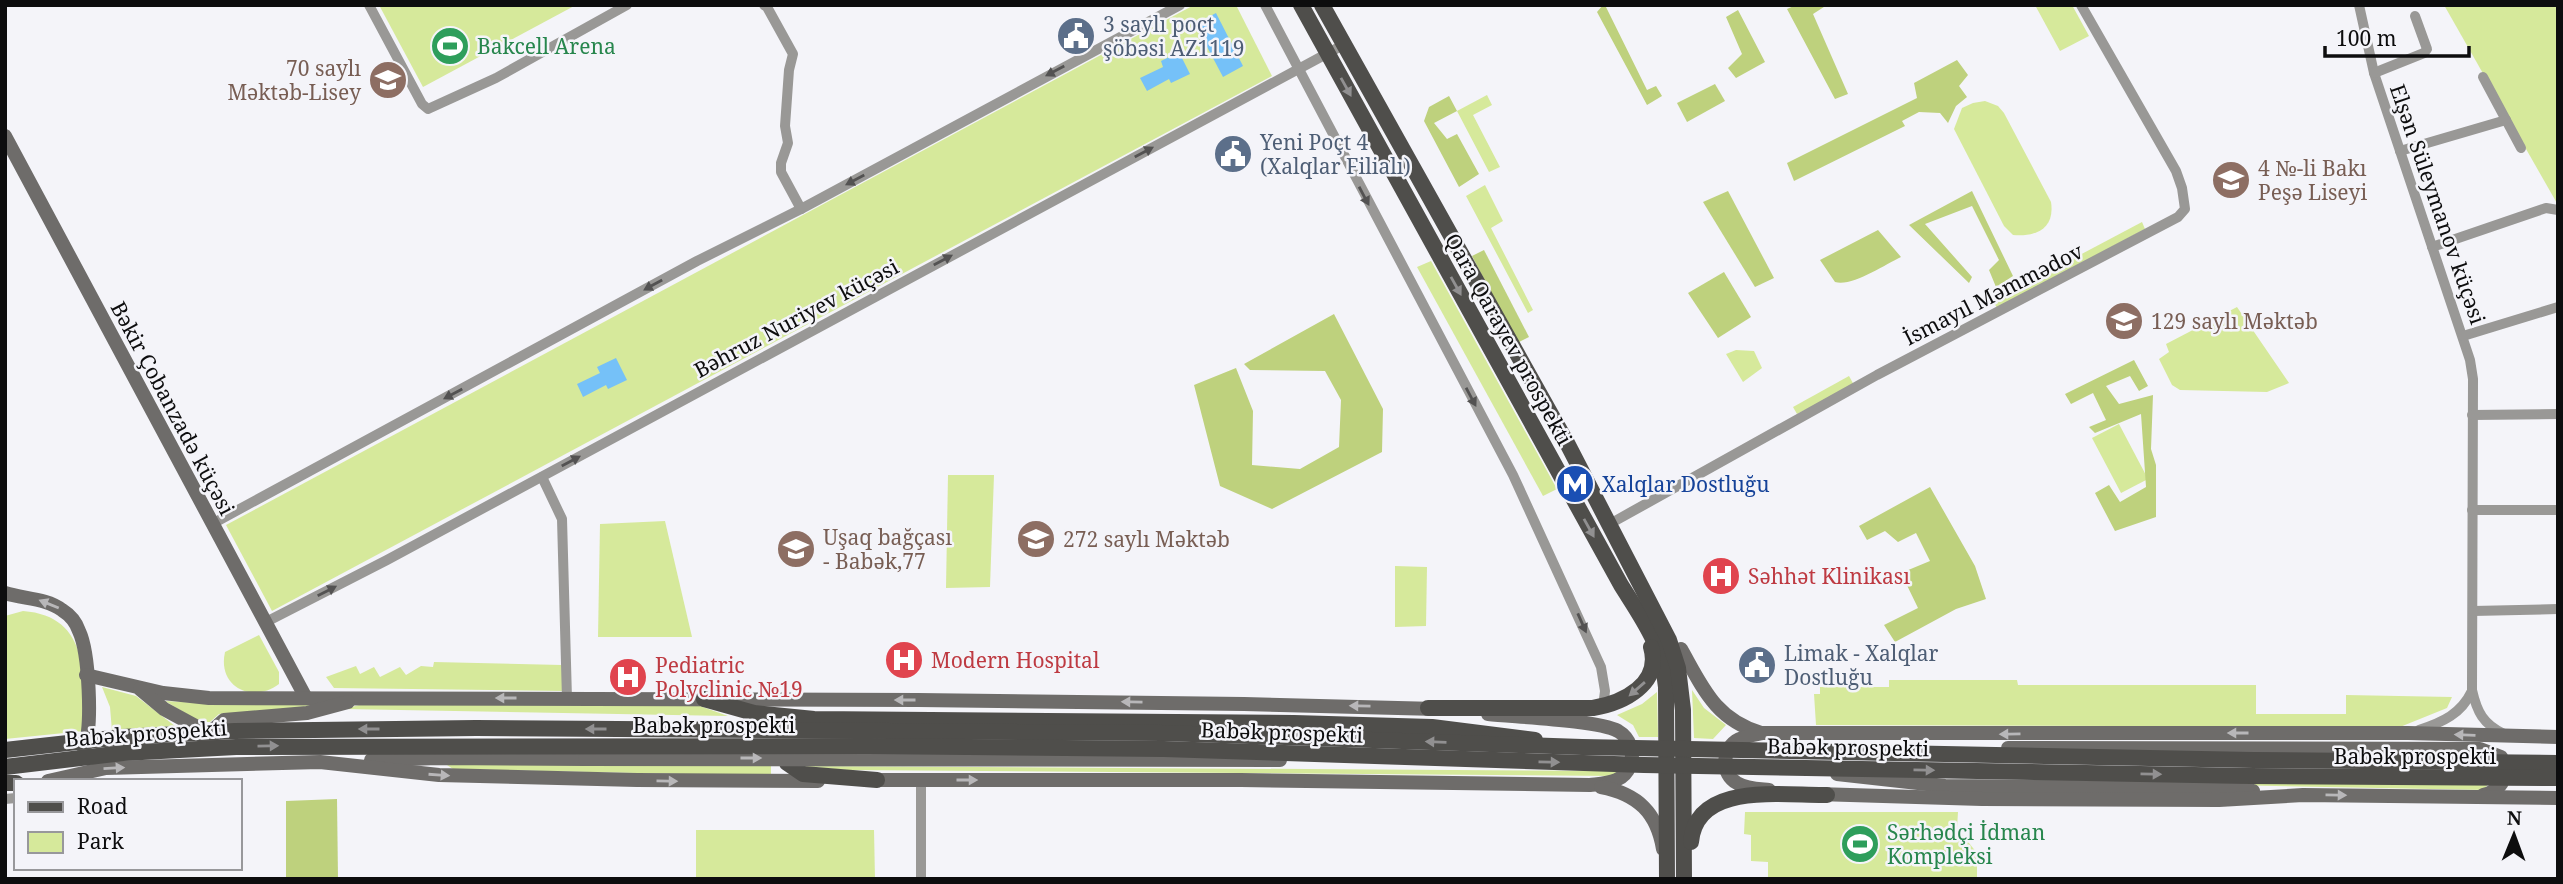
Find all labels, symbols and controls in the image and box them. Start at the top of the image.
place label: 3 saylı poçt şöbəsi AZ1119 [1103,10,1245,62]
scale bar [2325,14,2468,58]
public building icon: 3 saylı poçt şöbəsi AZ1119 [1055,15,1097,57]
text: 100 m [2336,24,2397,52]
sports icon: Bakcell Arena [429,25,471,67]
place label: Bakcell Arena [477,32,616,60]
place label: 70 saylı Məktəb-Lisey [227,54,361,106]
school or university icon: 70 saylı Məktəb-Lisey [367,59,409,101]
one-way arrow [1044,65,1064,77]
one-way arrow [1340,77,1352,96]
street label: Elşən Süleymanov küçəsi [2384,80,2492,328]
place label: Yeni Poçt 4 (Xalqlar Filialı) [1259,128,1411,180]
public building icon: Yeni Poçt 4 (Xalqlar Filialı) [1212,133,1254,175]
one-way arrow [1134,146,1153,158]
place label: 4 №-li Bakı Peşə Liseyi [2258,154,2367,206]
school or university icon: 4 №-li Bakı Peşə Liseyi [2210,159,2252,201]
one-way arrow [845,174,864,186]
one-way arrow [1358,186,1370,206]
street label: Qara Qarayev prospekti [1439,228,1579,450]
street label: İsmayıl Məmmədov [1898,236,2088,351]
street label: Bəhruz Nuriyev küçəsi [689,252,903,384]
one-way arrow [934,255,954,267]
one-way arrow [1450,276,1462,296]
one-way arrow [643,279,663,291]
street label: Bəkir Çobanzadə küçəsi [105,296,241,520]
school or university icon: 129 saylı Məktəb [2103,300,2145,342]
place label: 129 saylı Məktəb [2151,307,2318,335]
one-way arrow [1465,387,1477,407]
one-way arrow [444,388,463,400]
one-way arrow [561,455,580,467]
metro station icon: Xalqlar Dostluğu [1554,463,1596,505]
place label: Xalqlar Dostluğu [1602,470,1770,498]
school or university icon: 272 saylı Məktəb [1015,518,1057,560]
one-way arrow [1583,518,1595,538]
place label: Uşaq bağçası - Babək,77 [823,523,952,575]
place label: 272 saylı Məktəb [1063,525,1230,553]
school or university icon: Uşaq bağçası - Babək,77 [775,528,817,570]
hospital icon: Səhhət Klinikası [1700,555,1742,597]
place label: Səhhət Klinikası [1748,562,1910,590]
one-way arrow [317,585,336,597]
one-way arrow [39,598,60,609]
one-way arrow [1577,613,1588,634]
hospital icon: Modern Hospital [883,639,925,681]
place label: Limak - Xalqlar Dostluğu [1784,639,1939,691]
public building icon: Limak - Xalqlar Dostluğu [1736,644,1778,686]
place label: Modern Hospital [931,646,1100,674]
place label: Pediatric Polyclinic №19 [655,651,803,703]
hospital icon: Pediatric Polyclinic №19 [607,656,649,698]
one-way arrow [1628,681,1645,696]
one-way arrow [494,693,516,704]
one-way arrow [893,694,915,706]
one-way arrow [1121,696,1143,708]
one-way arrow [1348,701,1370,712]
street label: Babək prospekti [633,711,795,739]
street label: Babək prospekti [64,713,228,753]
street label: Babək prospekti [1200,715,1364,749]
one-way arrow [358,723,380,735]
one-way arrow [585,723,607,735]
one-way arrow [2226,727,2248,739]
one-way arrow [1999,728,2021,739]
one-way arrow [2454,729,2476,740]
street label: Babək prospekti [1767,732,1930,762]
one-way arrow [1425,736,1447,748]
one-way arrow [258,741,280,752]
street label: Babək prospekti [2334,742,2496,770]
one-way arrow [740,752,762,764]
one-way arrow [1538,757,1560,768]
one-way arrow [104,762,126,773]
one-way arrow [1913,764,1935,775]
one-way arrow [2140,768,2162,780]
one-way arrow [428,770,450,781]
one-way arrow [957,774,979,786]
one-way arrow [656,775,678,786]
legend [14,779,242,870]
one-way arrow [2325,789,2347,801]
text: Road [77,792,128,820]
north arrow [2479,800,2549,870]
text: N [2507,805,2522,831]
place label: Sərhədçi İdman Kompleksi [1887,818,2045,870]
sports icon: Sərhədçi İdman Kompleksi [1839,823,1881,865]
text: Park [77,827,124,855]

